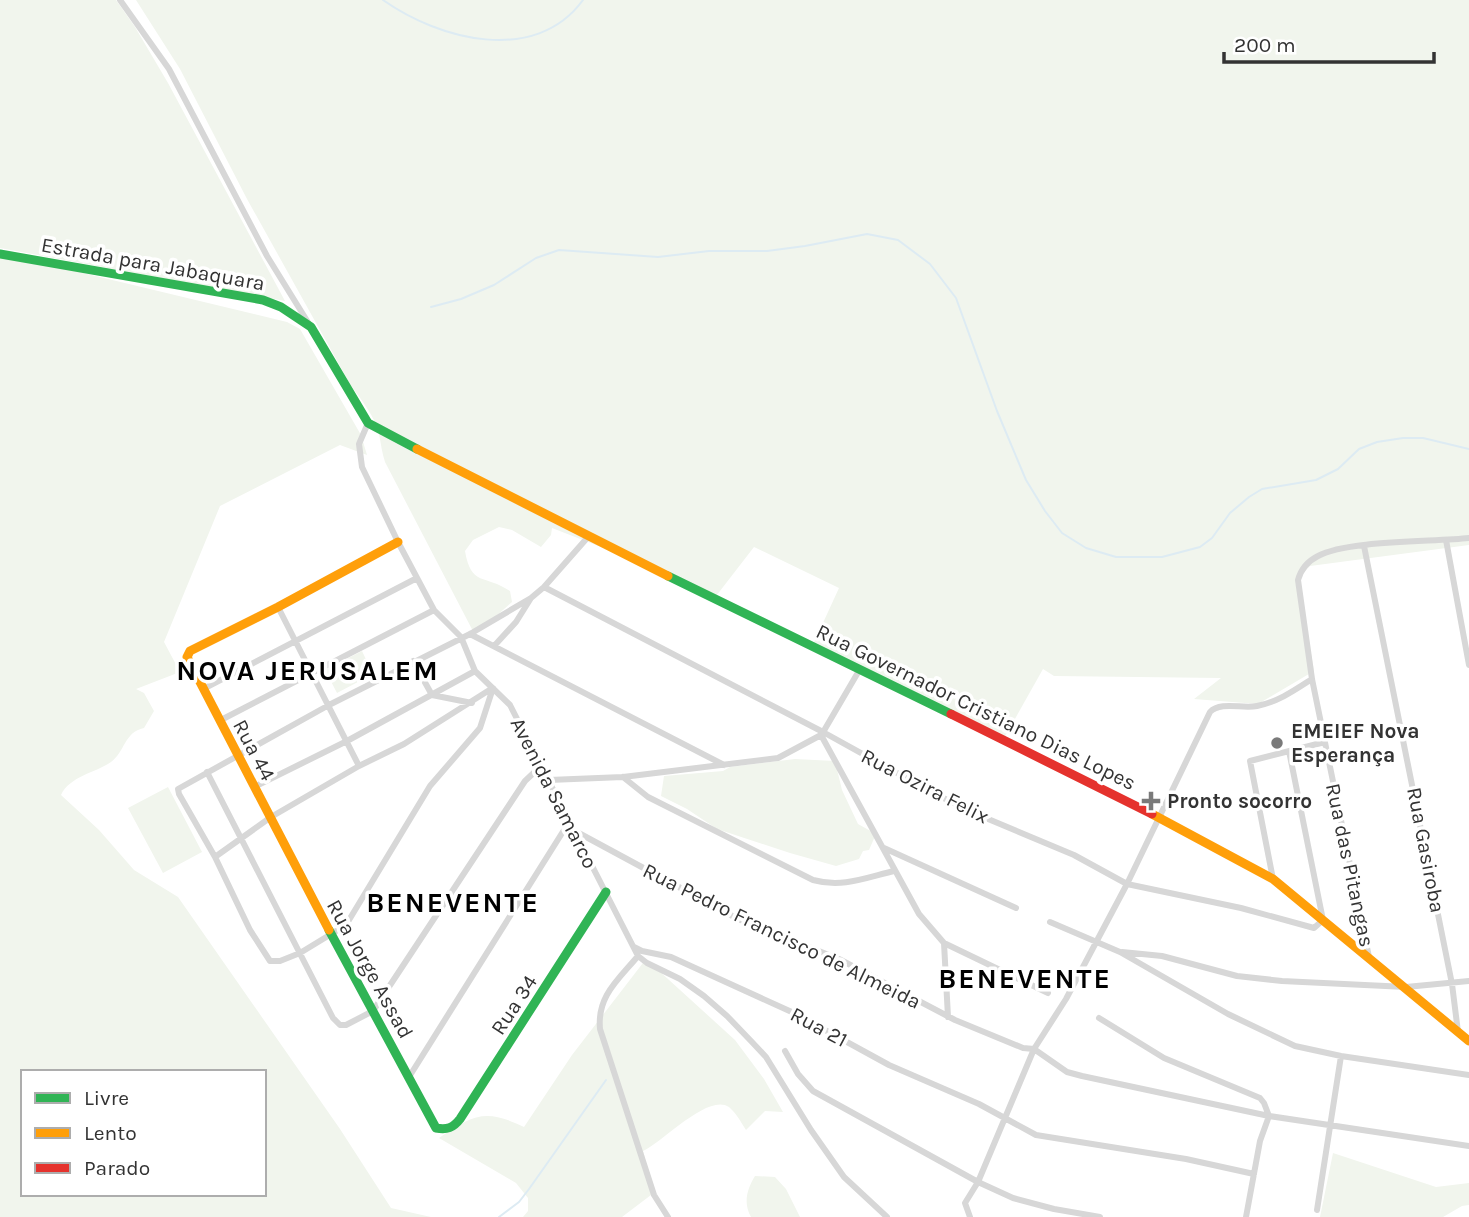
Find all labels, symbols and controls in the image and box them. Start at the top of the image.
scale bar [1224,21,1434,65]
text: 200 m [1234,33,1296,57]
street label: Estrada para Jabaquara [39,233,267,295]
street label: Rua Governador Cristiano Dias Lopes [812,619,1140,795]
district label: NOVA JERUSALEM [176,654,440,687]
street label: Avenida Samarco [506,713,602,873]
street label: Rua 44 [228,715,280,785]
place label: EMEIEF Nova Esperança [1291,719,1420,767]
marker: EMEIEF Nova Esperança [1269,735,1285,751]
street label: Rua Ozira Felix [857,744,993,829]
street label: Rua das Pitangas [1321,781,1379,949]
street label: Rua Gasiroba [1402,785,1450,915]
place label: Pronto socorro [1167,789,1312,813]
marker: Pronto socorro [1141,791,1161,811]
street label: Rua Pedro Francisco de Almeida [639,858,925,1014]
district label: BENEVENTE [366,886,540,919]
street label: Rua Jorge Assad [322,895,418,1043]
district label: BENEVENTE [938,962,1112,995]
street label: Rua 34 [486,970,542,1039]
street label: Rua 21 [786,1002,852,1052]
legend [21,1070,266,1196]
text: Livre [84,1086,129,1110]
text: Lento [84,1121,137,1145]
text: Parado [84,1156,150,1180]

